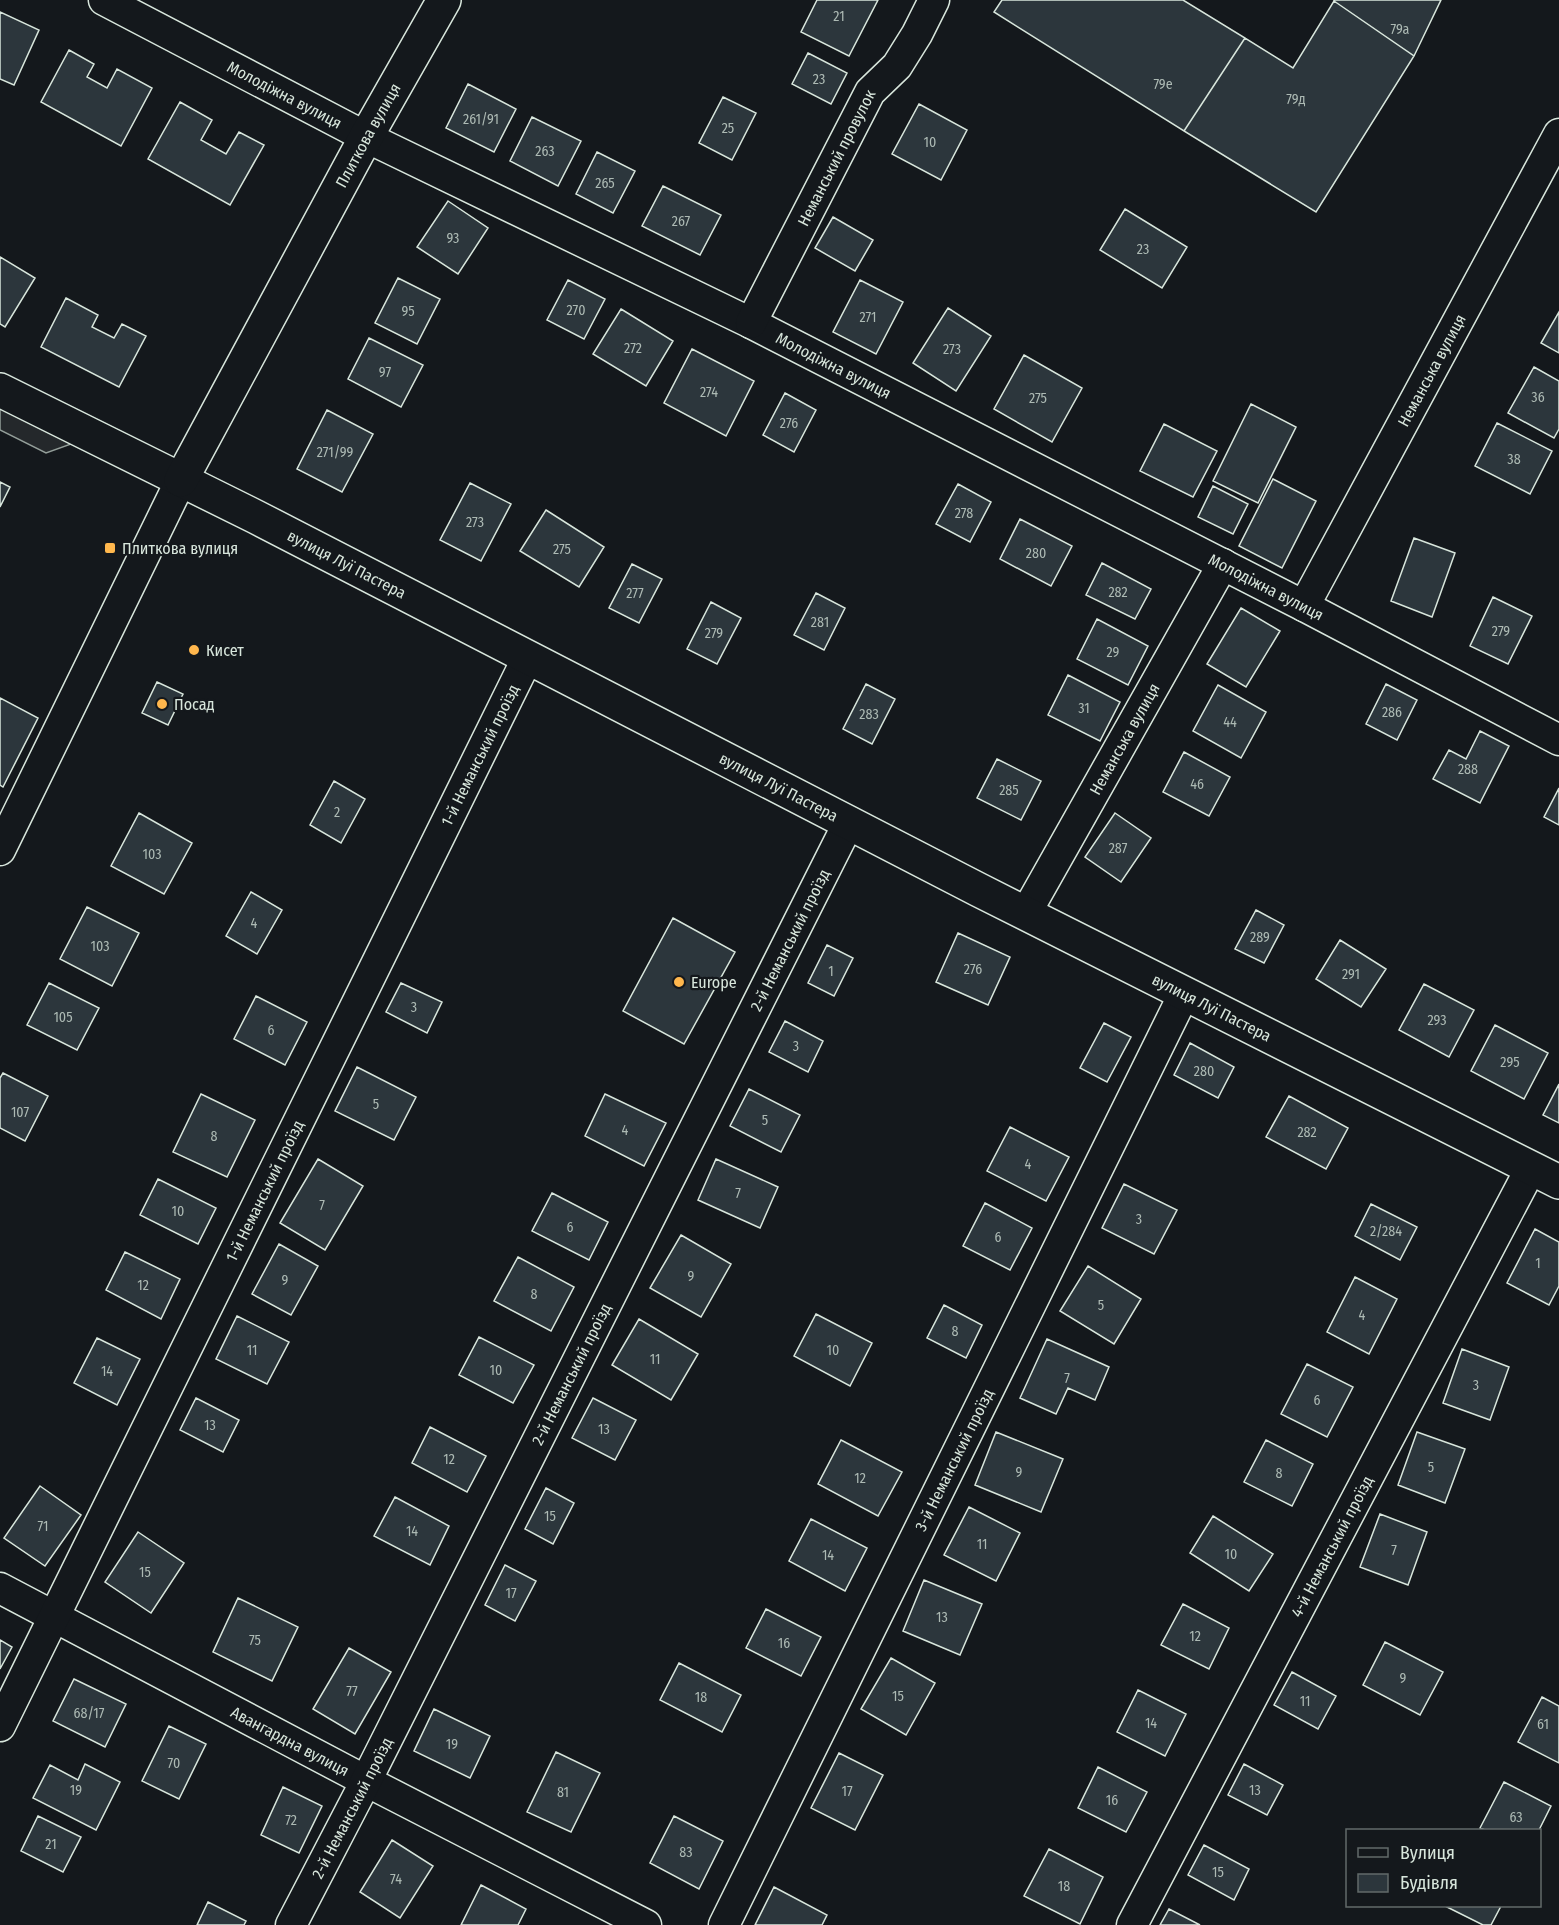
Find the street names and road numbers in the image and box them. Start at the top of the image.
street label: Молодіжна вулиця [224,57,345,133]
street label: Плиткова вулиця [332,80,405,191]
street label: Неманський провулок [794,86,880,229]
street label: Неманська вулиця [1394,311,1470,430]
street label: Молодіжна вулиця [773,328,894,403]
street label: вулиця Луї Пастера [284,526,409,603]
street label: Молодіжна вулиця [1205,550,1327,625]
street label: Неманська вулиця [1086,680,1164,798]
street label: 1-й Неманський проїзд [437,681,523,829]
street label: вулиця Луї Пастера [716,749,841,826]
street label: 2-й Неманський проїзд [746,866,834,1014]
street label: вулиця Луї Пастера [1149,970,1274,1046]
street label: 1-й Неманський проїзд [222,1117,308,1265]
street label: 2-й Неманський проїзд [528,1300,615,1448]
street label: 3-й Неманський проїзд [911,1386,998,1534]
street label: 4-й Неманський проїзд [1287,1473,1377,1620]
street label: Авангардна вулиця [228,1703,352,1780]
street label: 2-й Неманський проїзд [308,1734,396,1882]

